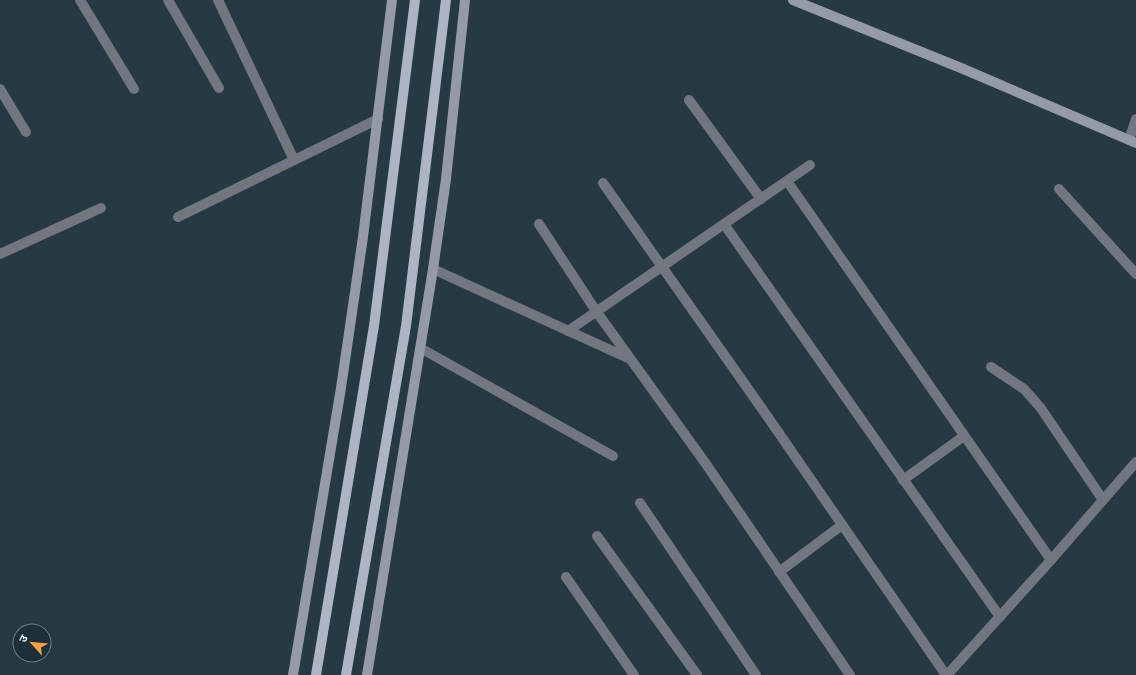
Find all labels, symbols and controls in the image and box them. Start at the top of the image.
north arrow [12,623,52,663]
text: उ [15,632,31,645]

